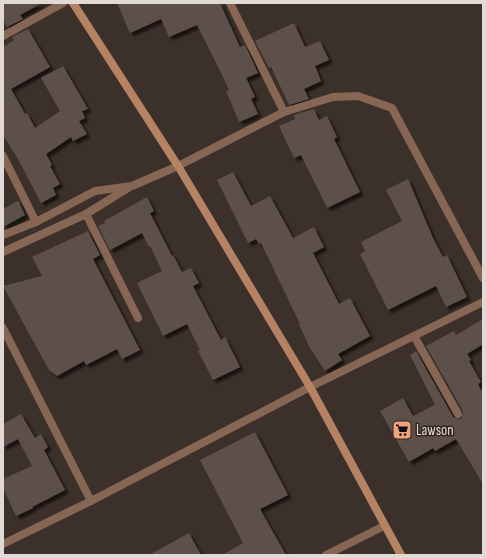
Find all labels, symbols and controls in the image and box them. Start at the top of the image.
supermarket icon: Lawson [391,419,413,441]
place label: Lawson [416,421,454,440]

